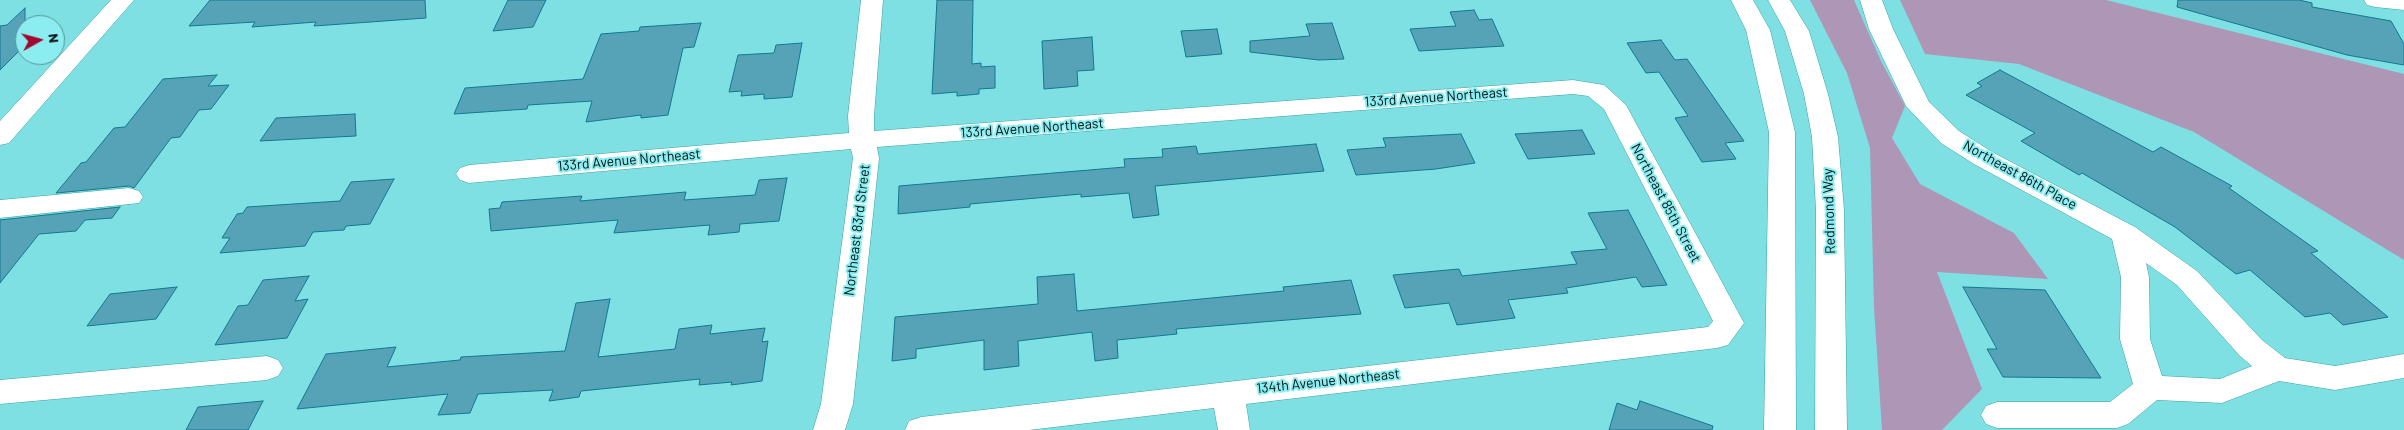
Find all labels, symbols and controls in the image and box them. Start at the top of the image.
north arrow [15,15,65,65]
text: N [45,33,63,44]
street label: 133rd Avenue Northeast [1364,84,1508,110]
street label: 133rd Avenue Northeast [960,115,1104,141]
street label: Northeast 86th Place [1960,137,2080,213]
street label: Northeast 85th Street [1628,141,1704,265]
street label: 133rd Avenue Northeast [557,145,701,175]
street label: Northeast 83rd Street [841,163,873,297]
street label: Redmond Way [1819,168,1839,254]
street label: 134th Avenue Northeast [1256,365,1400,397]

